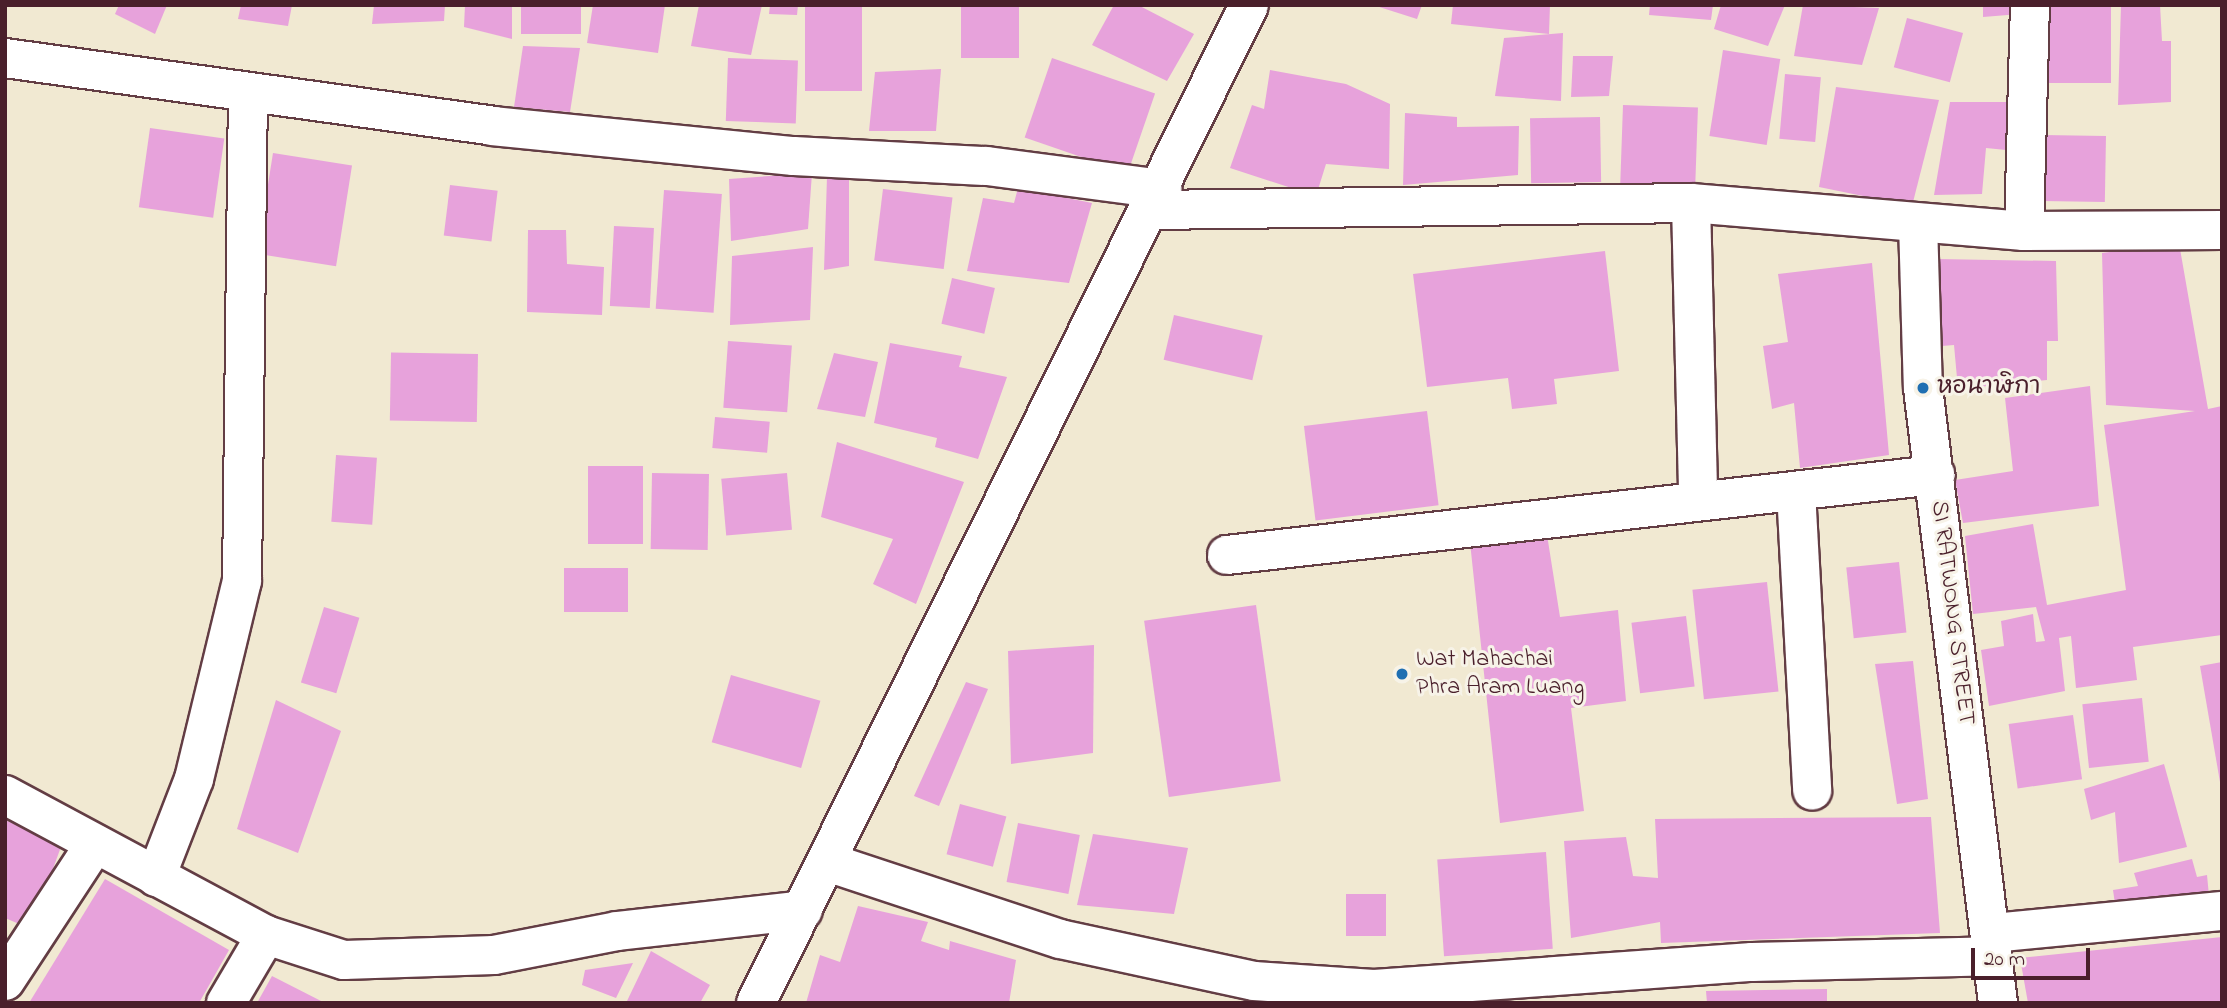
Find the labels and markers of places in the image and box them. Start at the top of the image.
place label: หอนาฬิกา [1937,374,2040,402]
marker: หอนาฬิกา [1915,380,1931,396]
place label: Wat Mahachai Phra Aram Luang [1416,646,1584,702]
marker: Wat Mahachai Phra Aram Luang [1394,666,1410,682]

